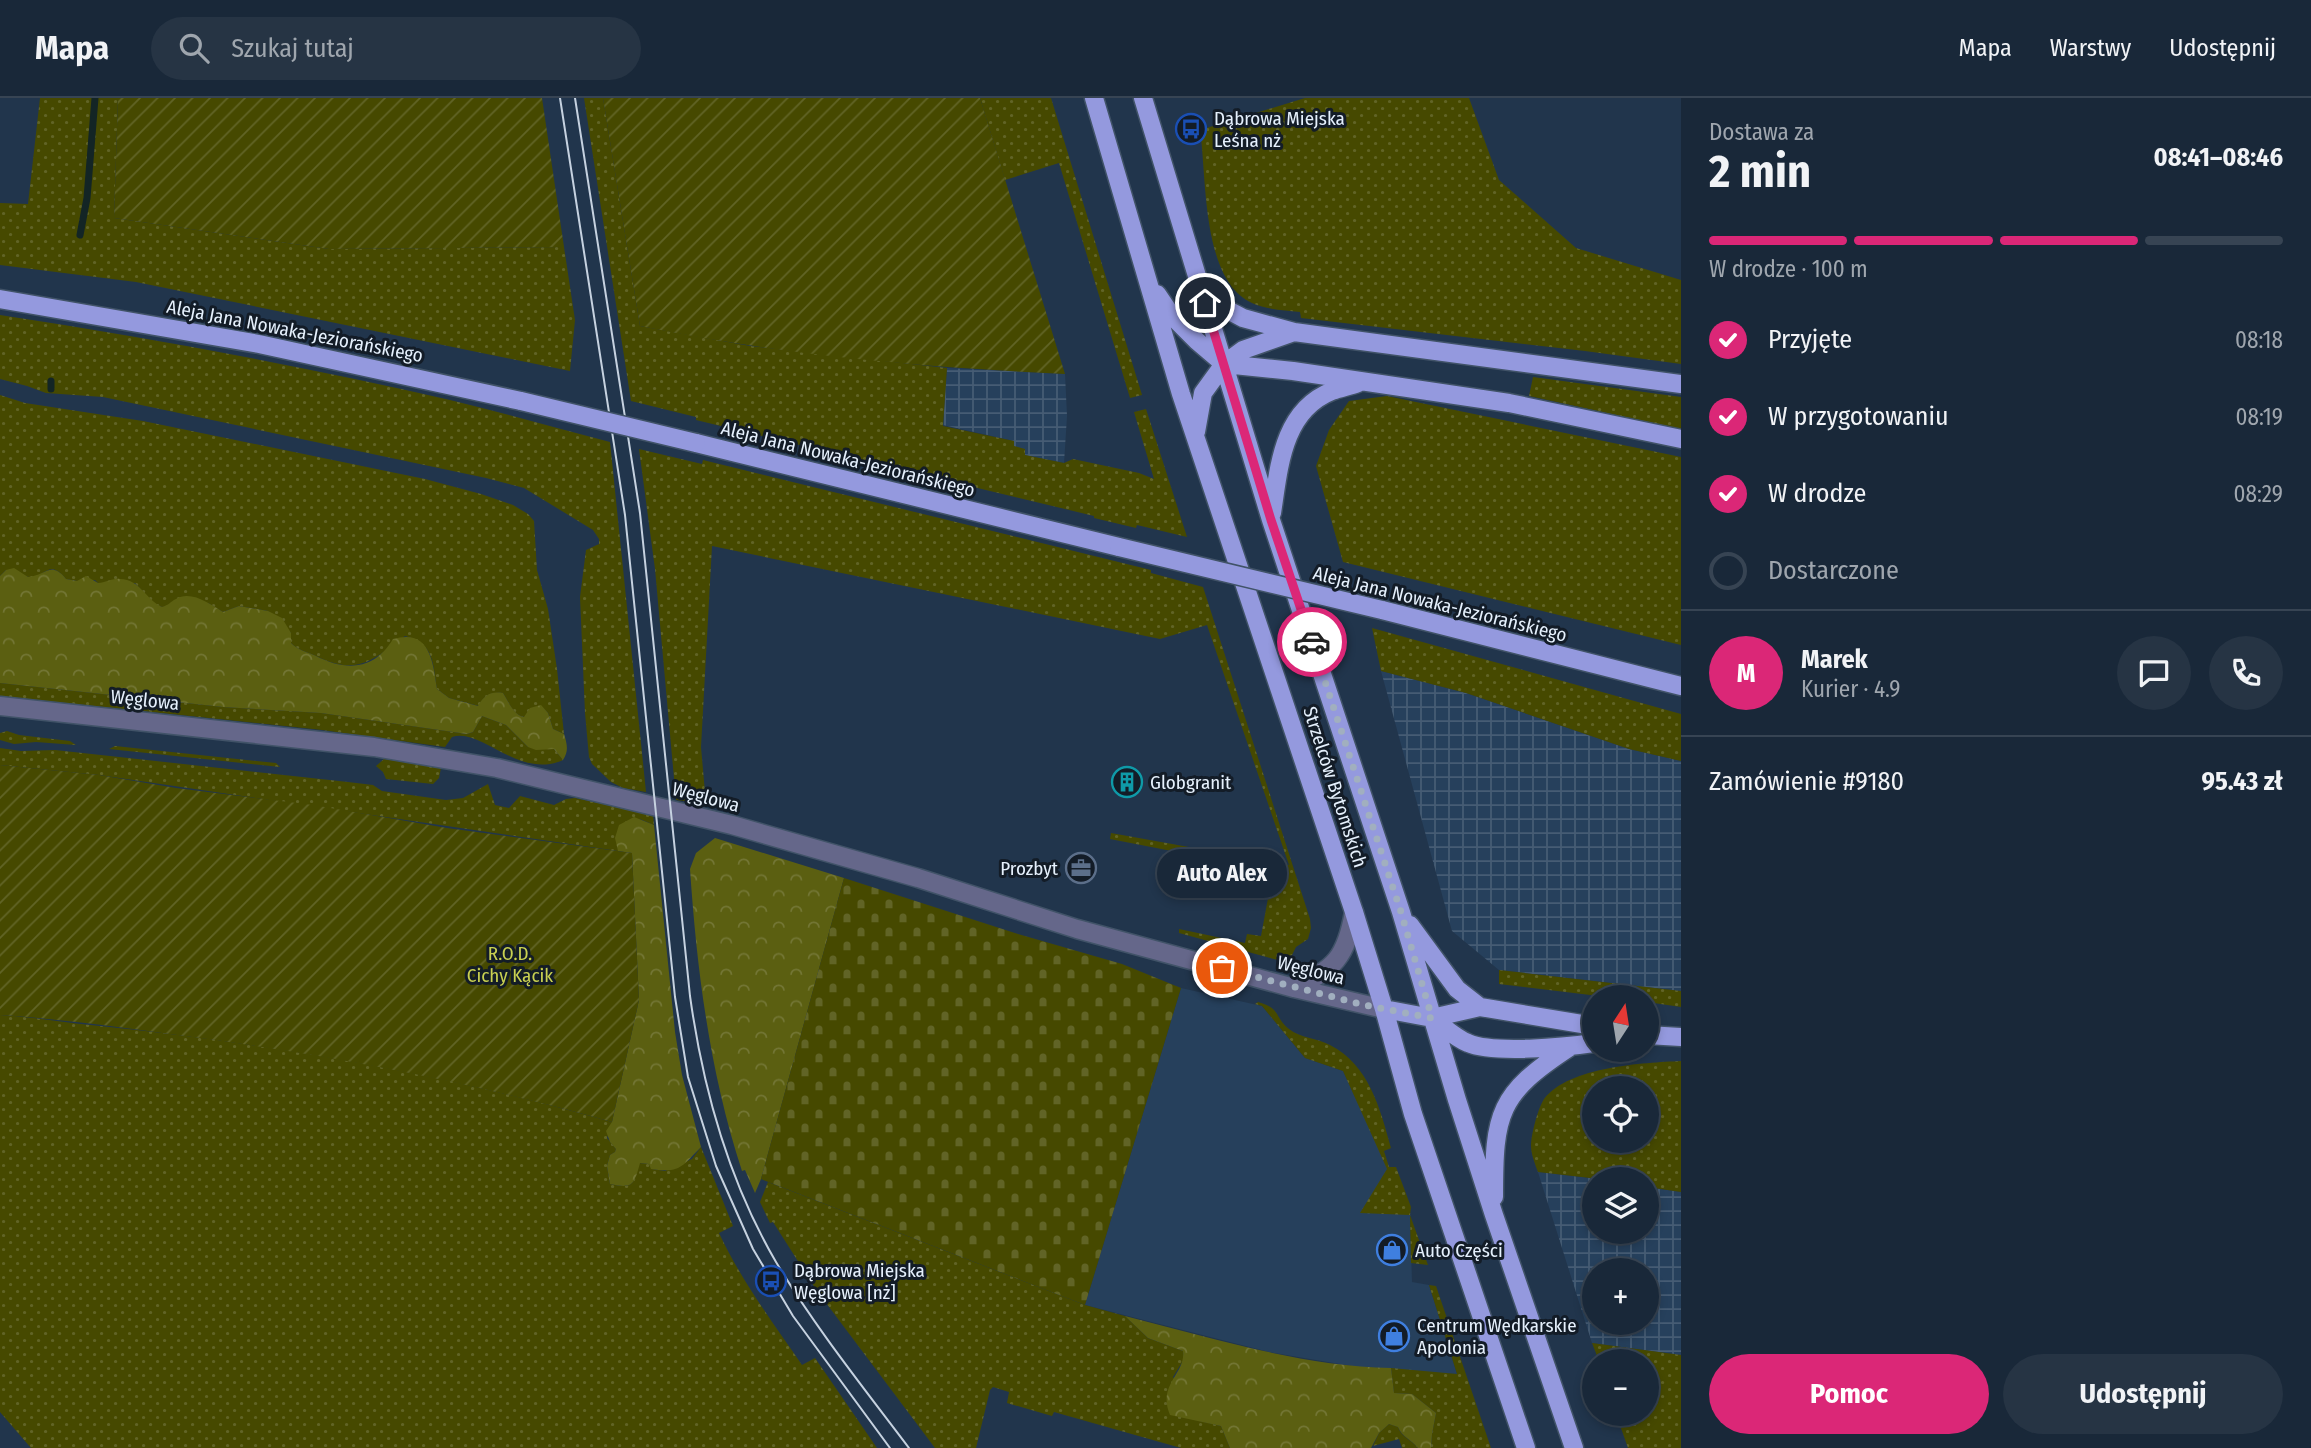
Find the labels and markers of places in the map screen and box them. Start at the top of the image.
place label: Dąbrowa Miejska Leśna nż [1214,107,1345,152]
bus stop icon: Dąbrowa Miejska Leśna nż [1174,112,1208,146]
pin [1175,273,1235,333]
building icon: Globgranit [1110,765,1144,799]
place label: Globgranit [1150,771,1232,794]
callout: Auto Alex [1157,849,1287,898]
office icon: Prozbyt [1064,851,1098,885]
place label: Prozbyt [1000,857,1059,880]
pin [1192,938,1252,998]
shop icon: Auto Części [1375,1233,1409,1267]
place label: Auto Części [1415,1239,1503,1262]
place label: Dąbrowa Miejska Węglowa [nż] [794,1259,925,1304]
bus stop icon: Dąbrowa Miejska Węglowa [nż] [754,1264,788,1298]
place label: Centrum Wędkarskie Apolonia [1417,1314,1577,1359]
shop icon: Centrum Wędkarskie Apolonia [1377,1319,1411,1353]

